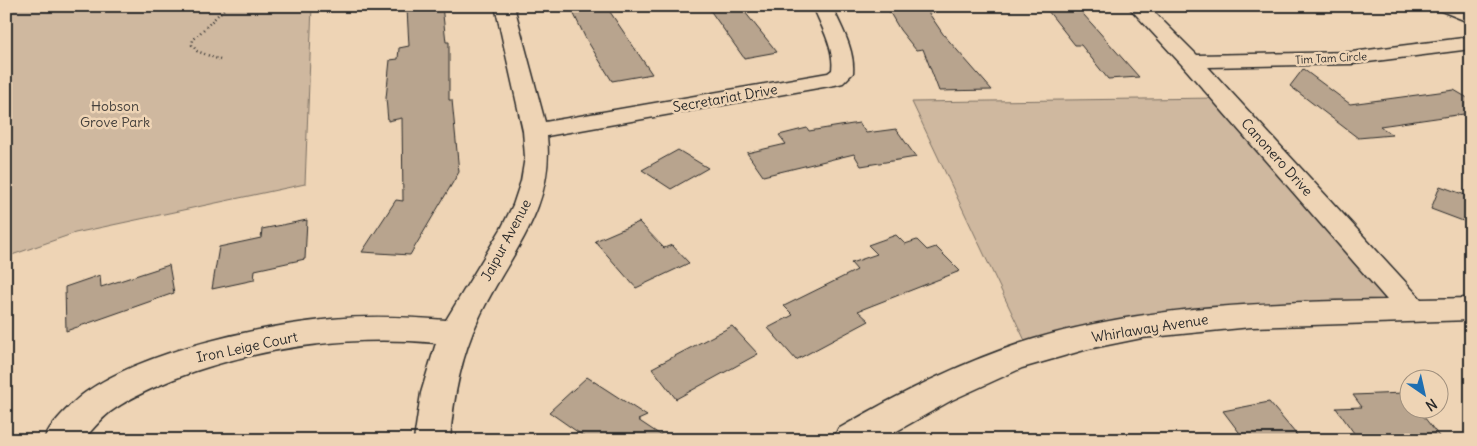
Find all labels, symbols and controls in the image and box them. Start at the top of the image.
street label: Tim Tam Circle [1295,49,1367,67]
street label: Secretariat Drive [671,80,779,116]
park label: Hobson Grove Park [80,97,150,131]
street label: Canonero Drive [1237,114,1317,200]
street label: Jaipur Avenue [477,196,535,284]
street label: Whirlaway Avenue [1090,310,1210,346]
street label: Iron Leige Court [195,327,300,367]
north arrow [1400,368,1450,418]
text: N [1422,395,1440,415]

